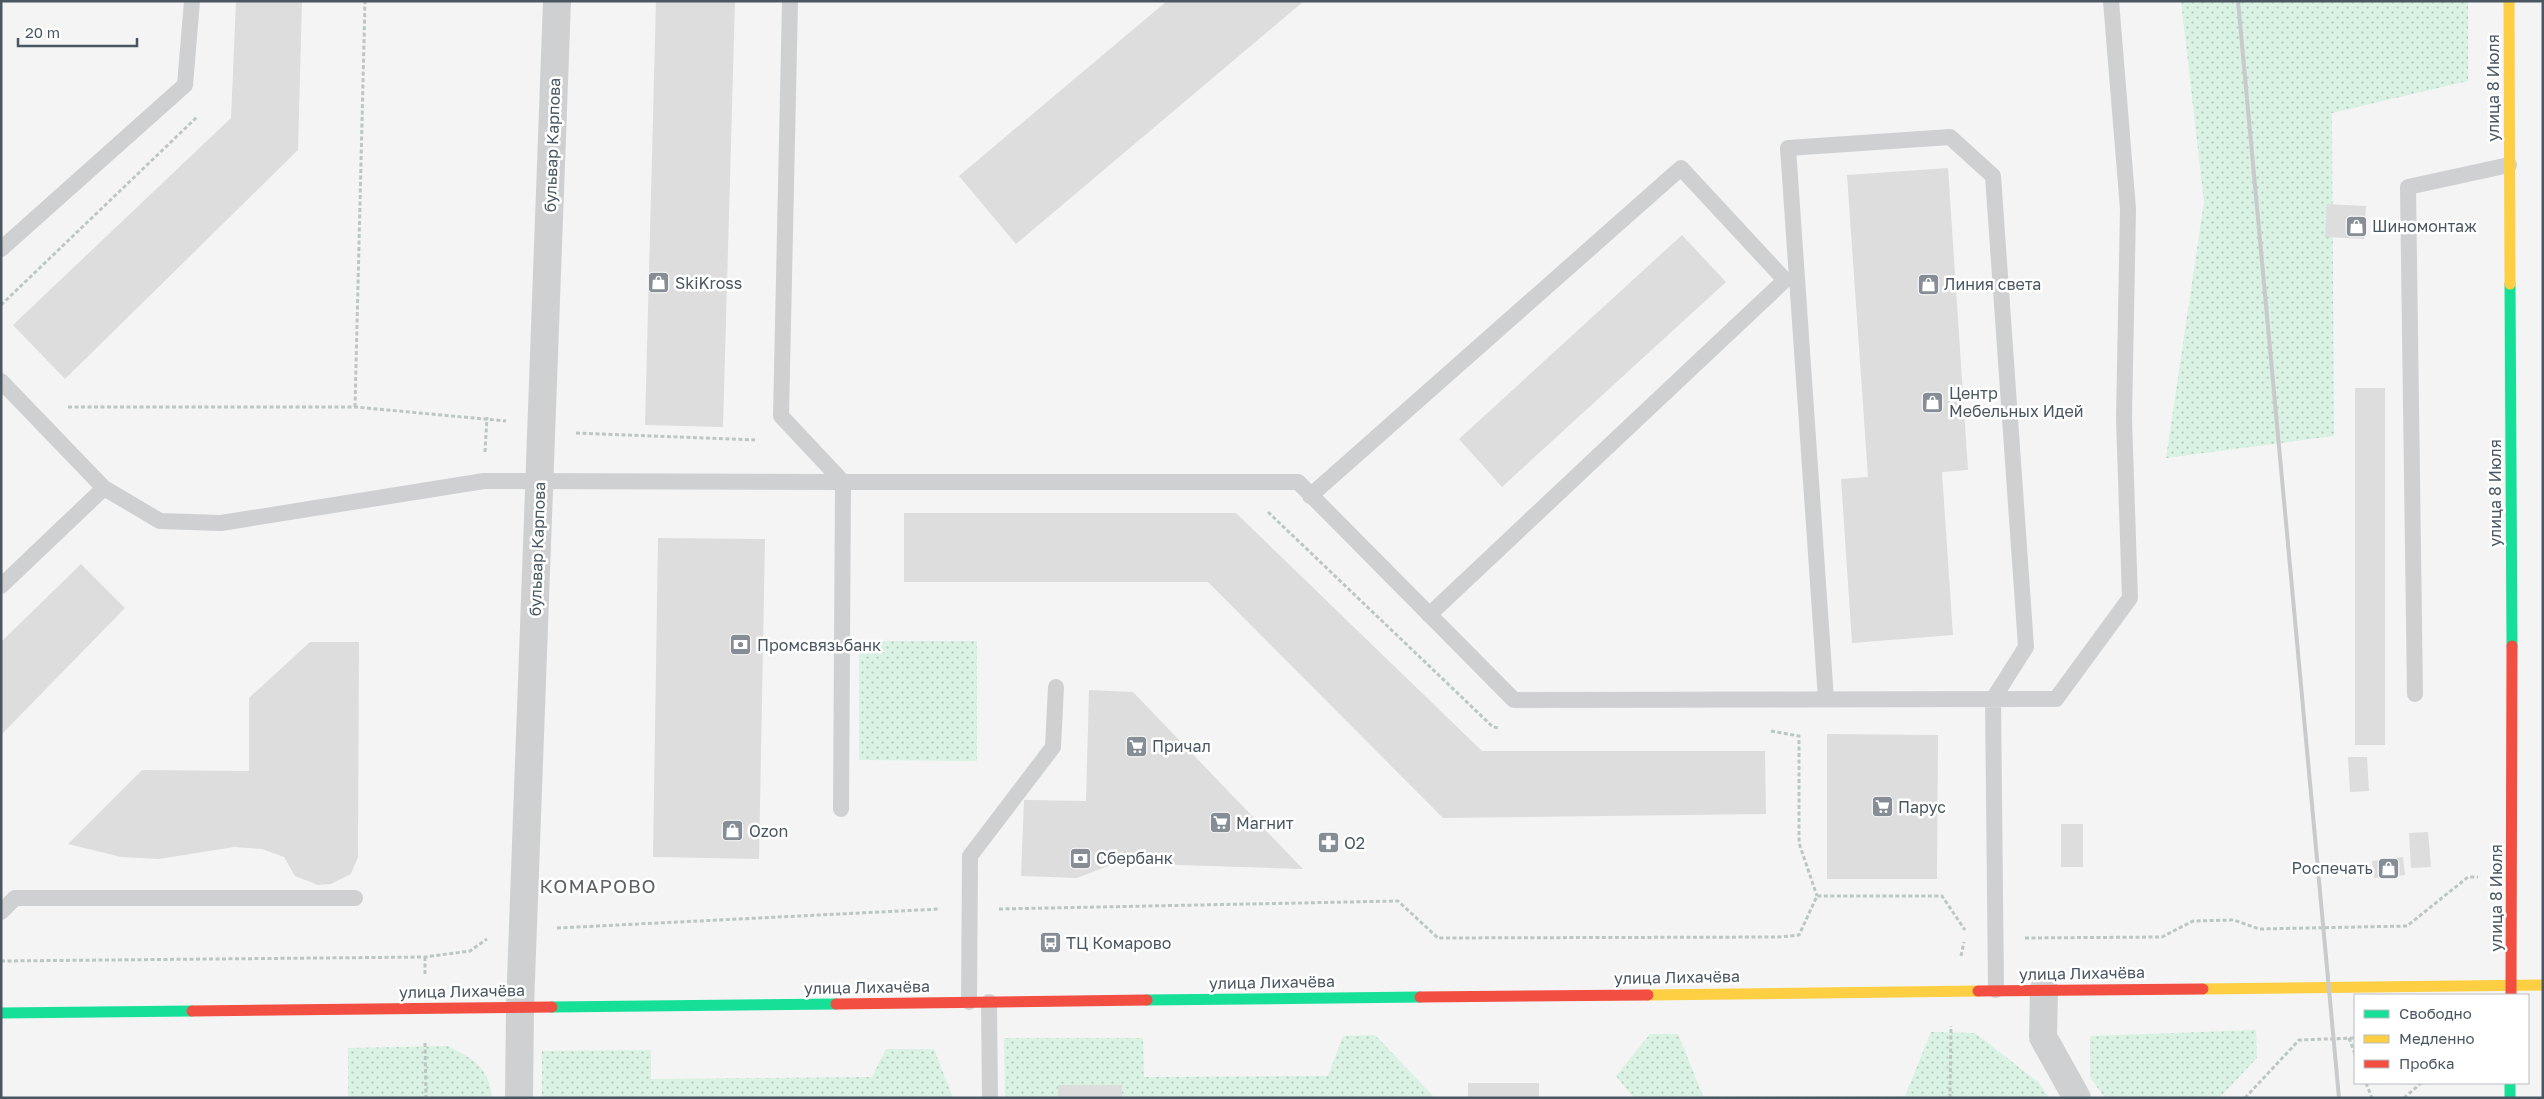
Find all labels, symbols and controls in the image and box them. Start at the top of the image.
scale bar [18,15,136,47]
text: 20 m [25,23,60,41]
street label: улица 8 Июля [2483,34,2503,142]
street label: бульвар Карпова [540,77,564,213]
shop icon: Шиномонтаж [2344,214,2368,238]
place label: Шиномонтаж [2372,216,2477,236]
shop icon: SkiKross [647,271,671,295]
shop icon: Линия света [1916,272,1940,296]
place label: SkiKross [675,273,742,293]
place label: Линия света [1944,274,2041,294]
place label: Центр Мебельных Идей [1949,383,2084,421]
shop icon: Центр Мебельных Идей [1921,390,1945,414]
street label: улица 8 Июля [2485,439,2505,547]
street label: бульвар Карпова [525,481,549,617]
bank icon: Промсвязьбанк [729,633,753,657]
place label: Промсвязьбанк [757,635,881,655]
supermarket icon: Причал [1124,734,1148,758]
place label: Причал [1152,736,1211,756]
supermarket icon: Парус [1870,795,1894,819]
place label: Парус [1898,797,1946,817]
supermarket icon: Магнит [1208,811,1232,835]
place label: Магнит [1236,813,1294,833]
shop icon: Ozon [721,819,745,843]
place label: Ozon [749,821,788,841]
pharmacy icon: O2 [1316,831,1340,855]
place label: O2 [1344,833,1365,853]
street label: улица 8 Июля [2486,844,2506,952]
bank icon: Сбербанк [1068,846,1092,870]
place label: Сбербанк [1096,848,1173,868]
shop icon: Роспечать [2377,856,2401,880]
place label: Роспечать [2291,858,2373,878]
district label: КОМАРОВО [539,874,657,897]
bus stop icon: ТЦ Комарово [1038,931,1062,955]
place label: ТЦ Комарово [1066,933,1171,953]
street label: улица Лихачёва [2019,962,2145,984]
street label: улица Лихачёва [1614,966,1740,988]
street label: улица Лихачёва [1209,971,1335,993]
street label: улица Лихачёва [804,976,930,998]
street label: улица Лихачёва [399,980,525,1002]
legend [2354,994,2529,1084]
text: Свободно [2399,1004,2472,1022]
text: Медленно [2399,1029,2475,1047]
text: Пробка [2399,1054,2454,1072]

